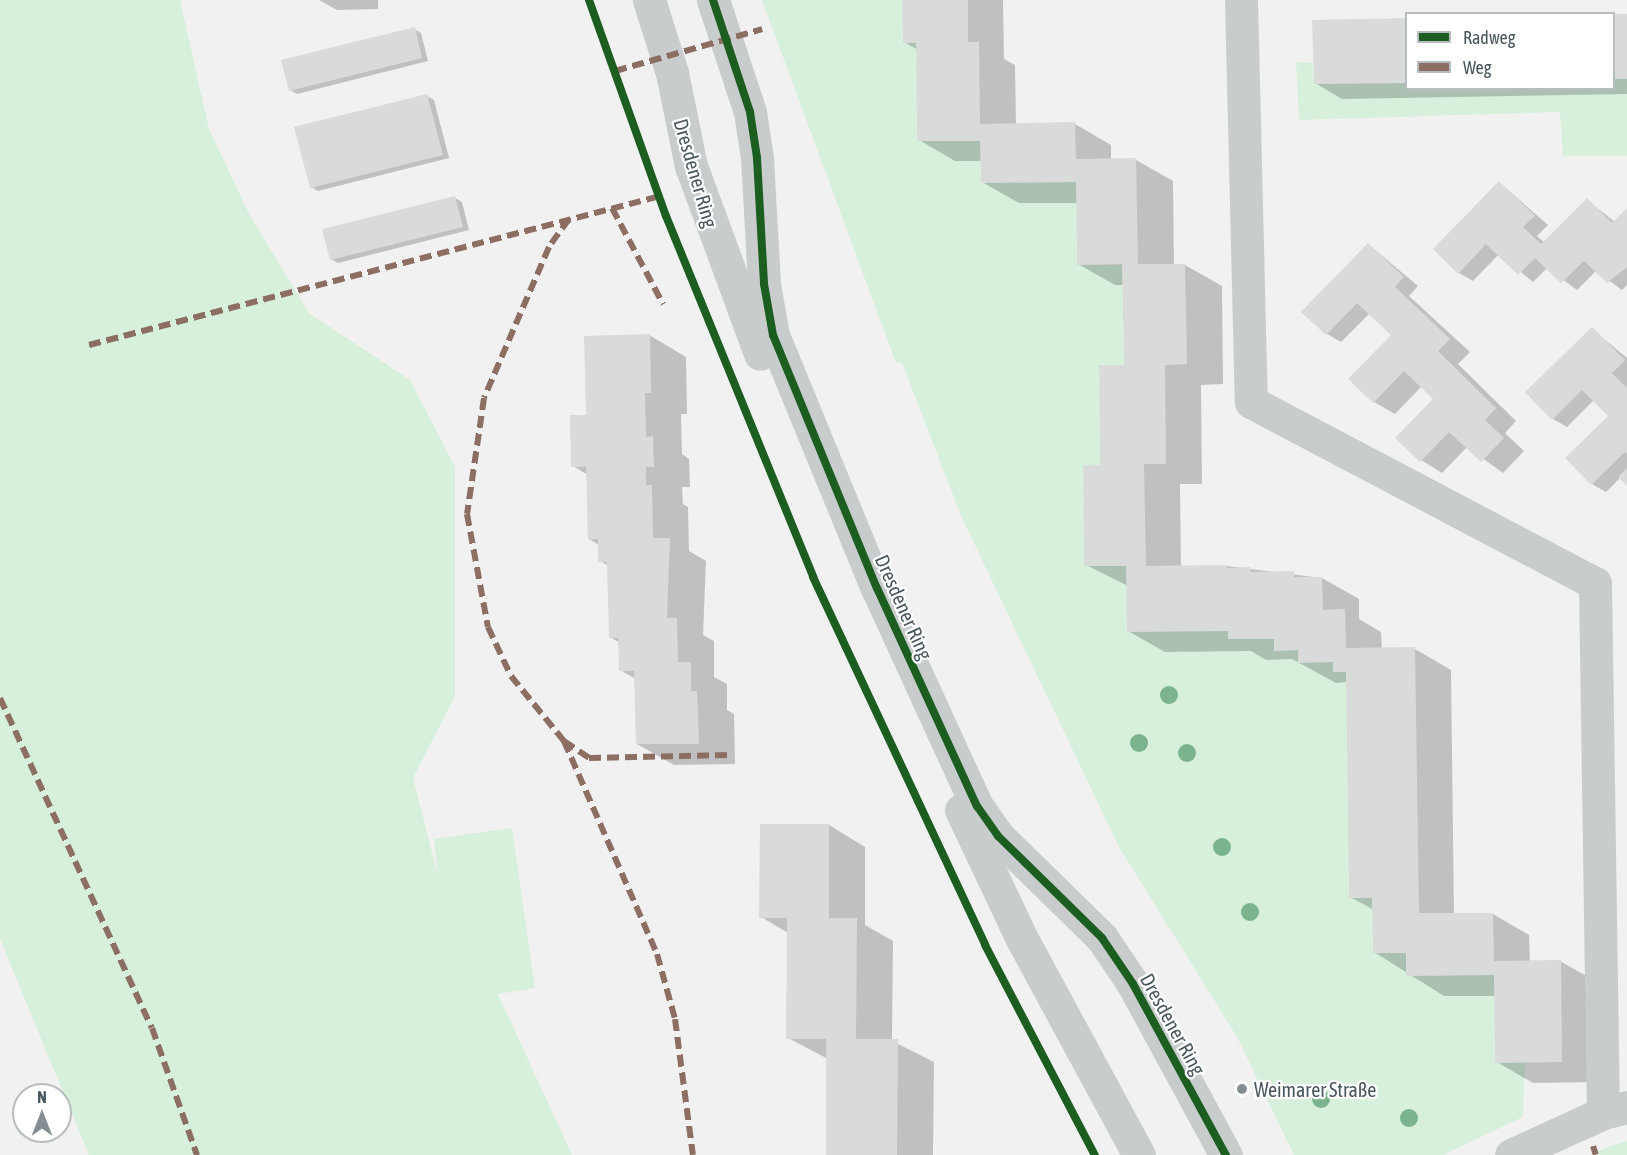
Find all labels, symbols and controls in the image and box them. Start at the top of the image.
legend [1405,12,1615,90]
text: Radweg [1463,27,1515,48]
text: Weg [1463,57,1491,78]
street label: Dresdener Ring [669,116,723,230]
street label: Dresdener Ring [870,551,938,663]
street label: Dresdener Ring [1135,969,1211,1079]
place label: Weimarer Straße [1254,1077,1376,1101]
marker: Weimarer Straße [1235,1082,1249,1096]
north arrow [12,1083,72,1143]
text: N [37,1088,47,1106]

